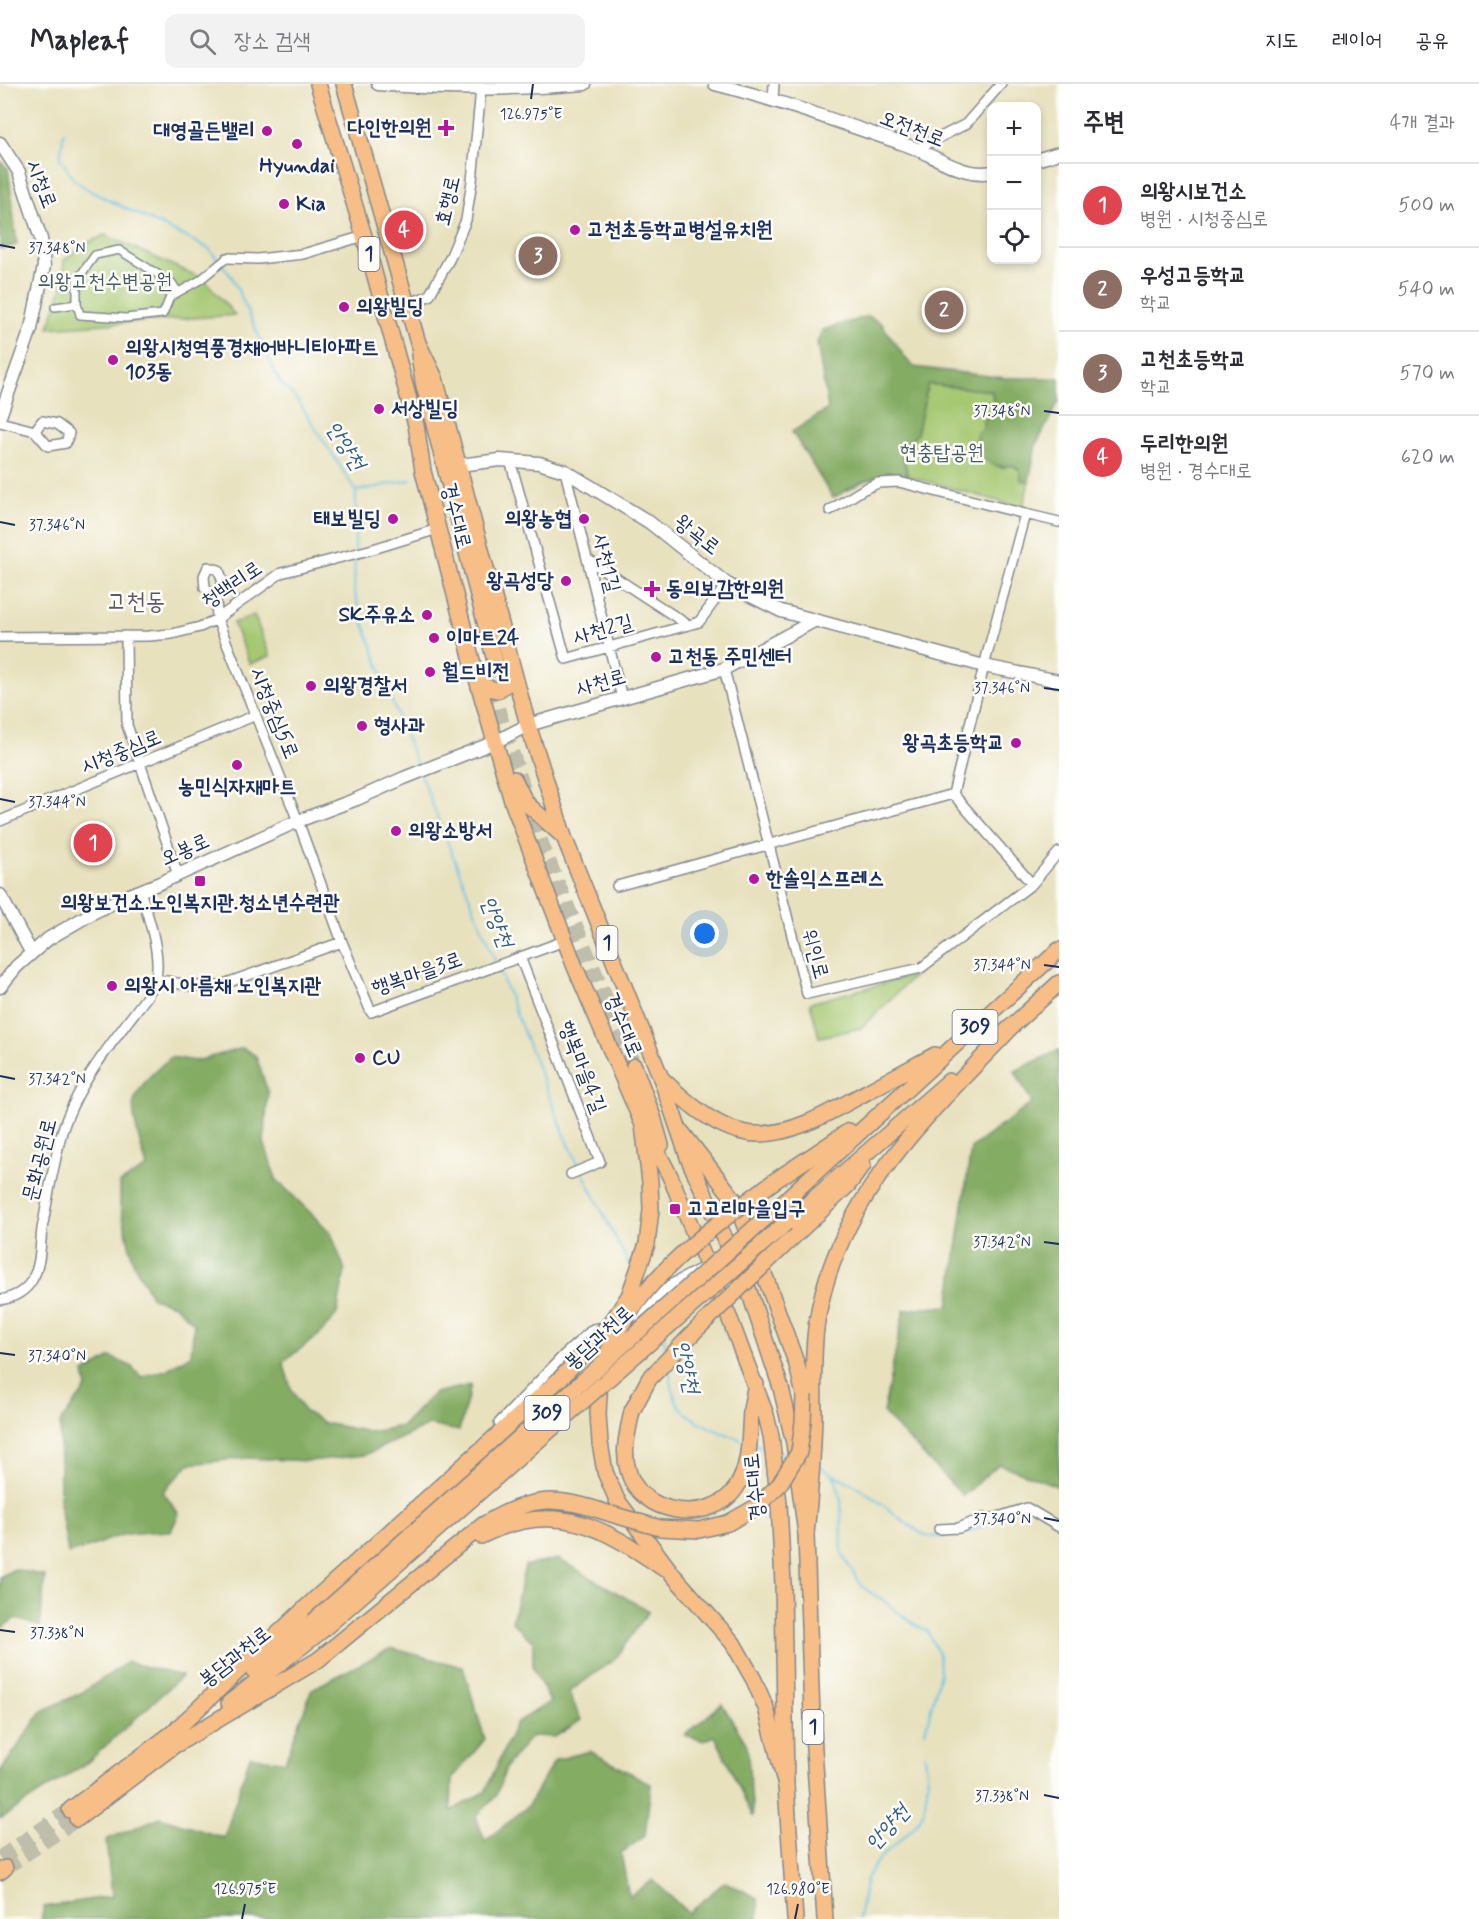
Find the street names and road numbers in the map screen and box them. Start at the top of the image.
street label: 오전천로 [875,104,949,154]
street label: 시청로 [19,155,63,213]
street label: 효행로 [429,173,467,229]
road number: 1 [358,237,380,271]
street label: 경수대로 [434,480,478,552]
street label: 왕곡로 [668,508,726,562]
street label: 사천1길 [585,530,627,596]
street label: 청백리로 [196,554,268,616]
street label: 사천2길 [570,608,636,652]
street label: 시청중심5로 [243,663,305,763]
street label: 사천로 [573,663,629,703]
street label: 시청중심로 [77,723,165,781]
street label: 오봉로 [156,827,214,873]
road number: 1 [596,926,618,960]
street label: 위인로 [795,926,835,982]
street label: 행복마을3로 [368,945,466,1003]
street label: 경수대로 [597,988,649,1062]
road number: 309 [952,1010,998,1044]
street label: 행복마을4길 [552,1017,612,1117]
street label: 문화공원로 [16,1116,64,1204]
street label: 봉담과천로 [558,1299,640,1377]
road number: 309 [524,1396,570,1430]
street label: 경수대로 [738,1452,772,1522]
street label: 봉담과천로 [193,1620,277,1694]
road number: 1 [802,1710,824,1744]

